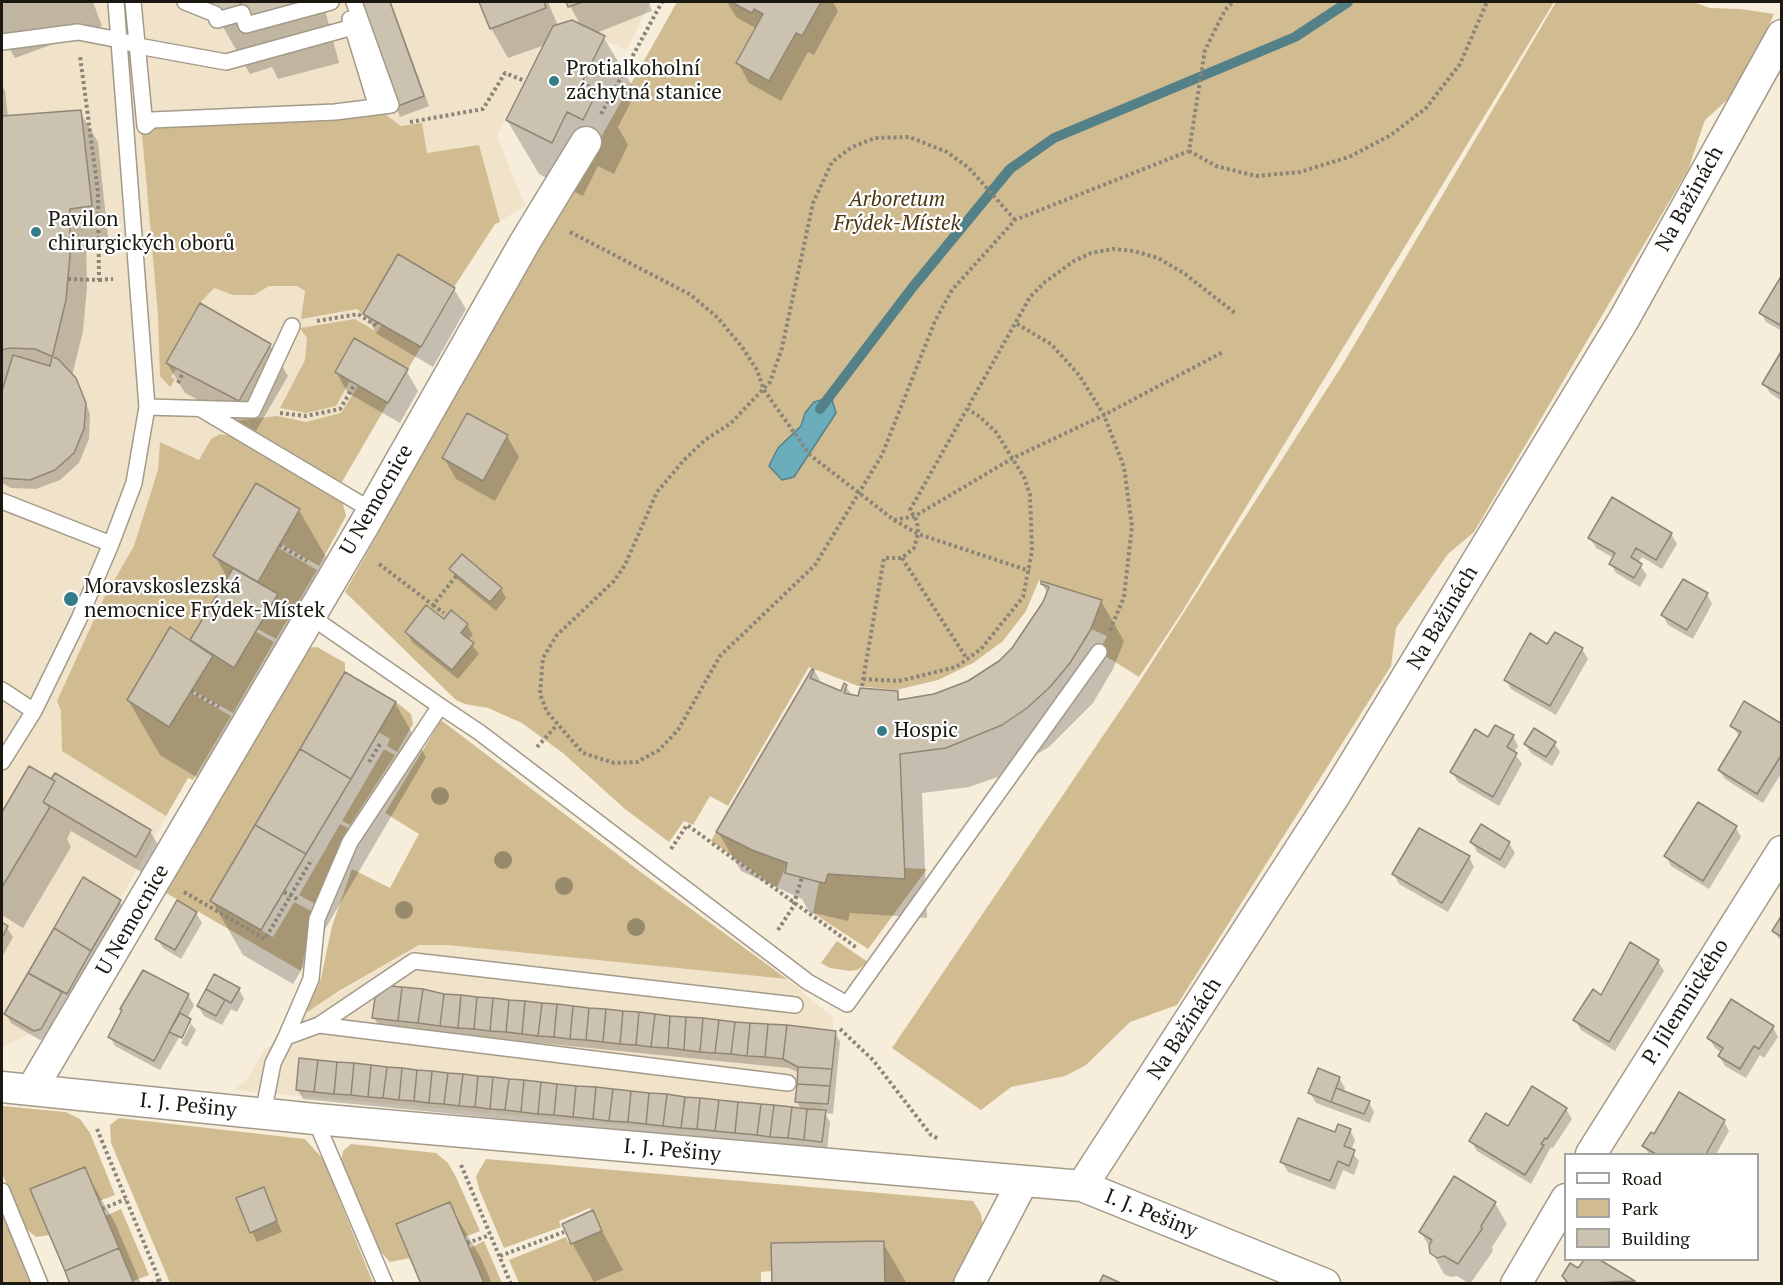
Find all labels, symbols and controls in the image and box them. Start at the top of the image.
place label: Protialkoholní záchytná stanice [566,56,722,106]
marker: Protialkoholní záchytná stanice [547,74,561,88]
street label: Na Bažinách [1651,142,1729,256]
park label: Arboretum Frýdek-Místek [833,187,961,237]
place label: Pavilon chirurgických oborů [48,207,235,257]
marker: Pavilon chirurgických oborů [29,225,43,239]
street label: U Nemocnice [335,440,419,560]
street label: Na Bažinách [1402,562,1484,674]
place label: Moravskoslezská nemocnice Frýdek-Místek [84,574,325,624]
marker: Moravskoslezská nemocnice Frýdek-Místek [62,590,80,608]
place label: Hospic [894,718,958,744]
marker: Hospic [875,724,889,738]
street label: U Nemocnice [91,860,175,980]
street label: P. Jilemnického [1637,935,1735,1069]
street label: Na Bažinách [1143,973,1227,1085]
street label: I. J. Pešiny [138,1088,238,1124]
street label: I. J. Pešiny [622,1134,722,1168]
legend [1564,1153,1759,1261]
text: Road [1622,1166,1662,1190]
street label: I. J. Pešiny [1101,1184,1201,1244]
text: Park [1622,1196,1658,1220]
text: Building [1622,1226,1690,1250]

